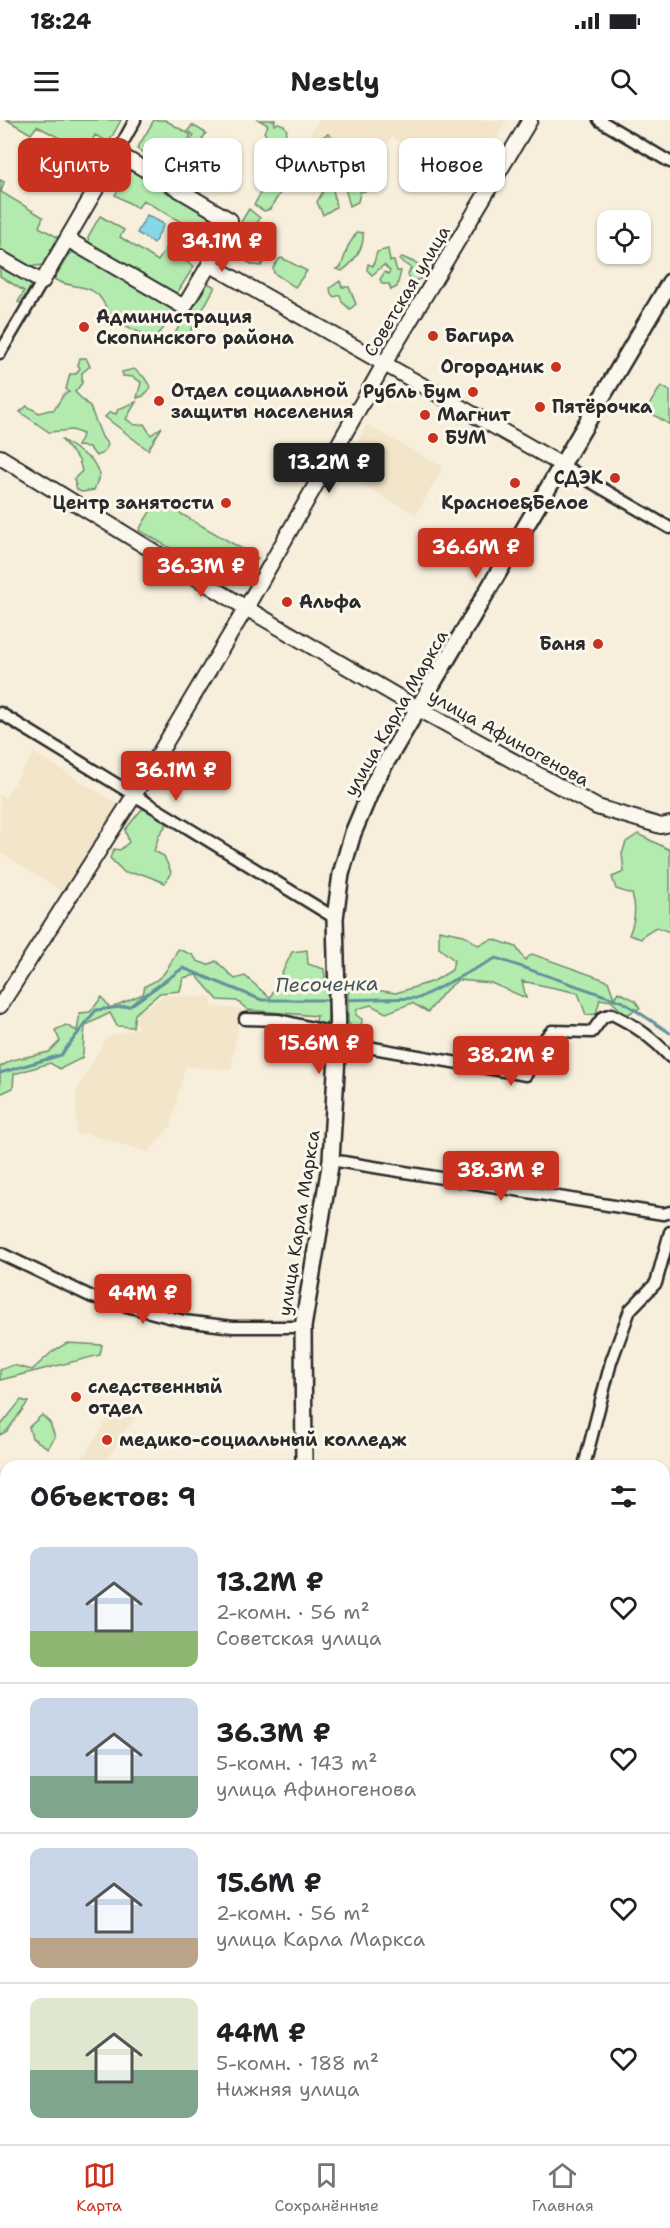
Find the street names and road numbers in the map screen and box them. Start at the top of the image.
street label: Советская улица [358,221,456,361]
street label: улица Карла Маркса [339,626,453,800]
street label: улица Афиногенова [424,684,594,792]
street label: улица Карла Маркса [272,1128,326,1318]

